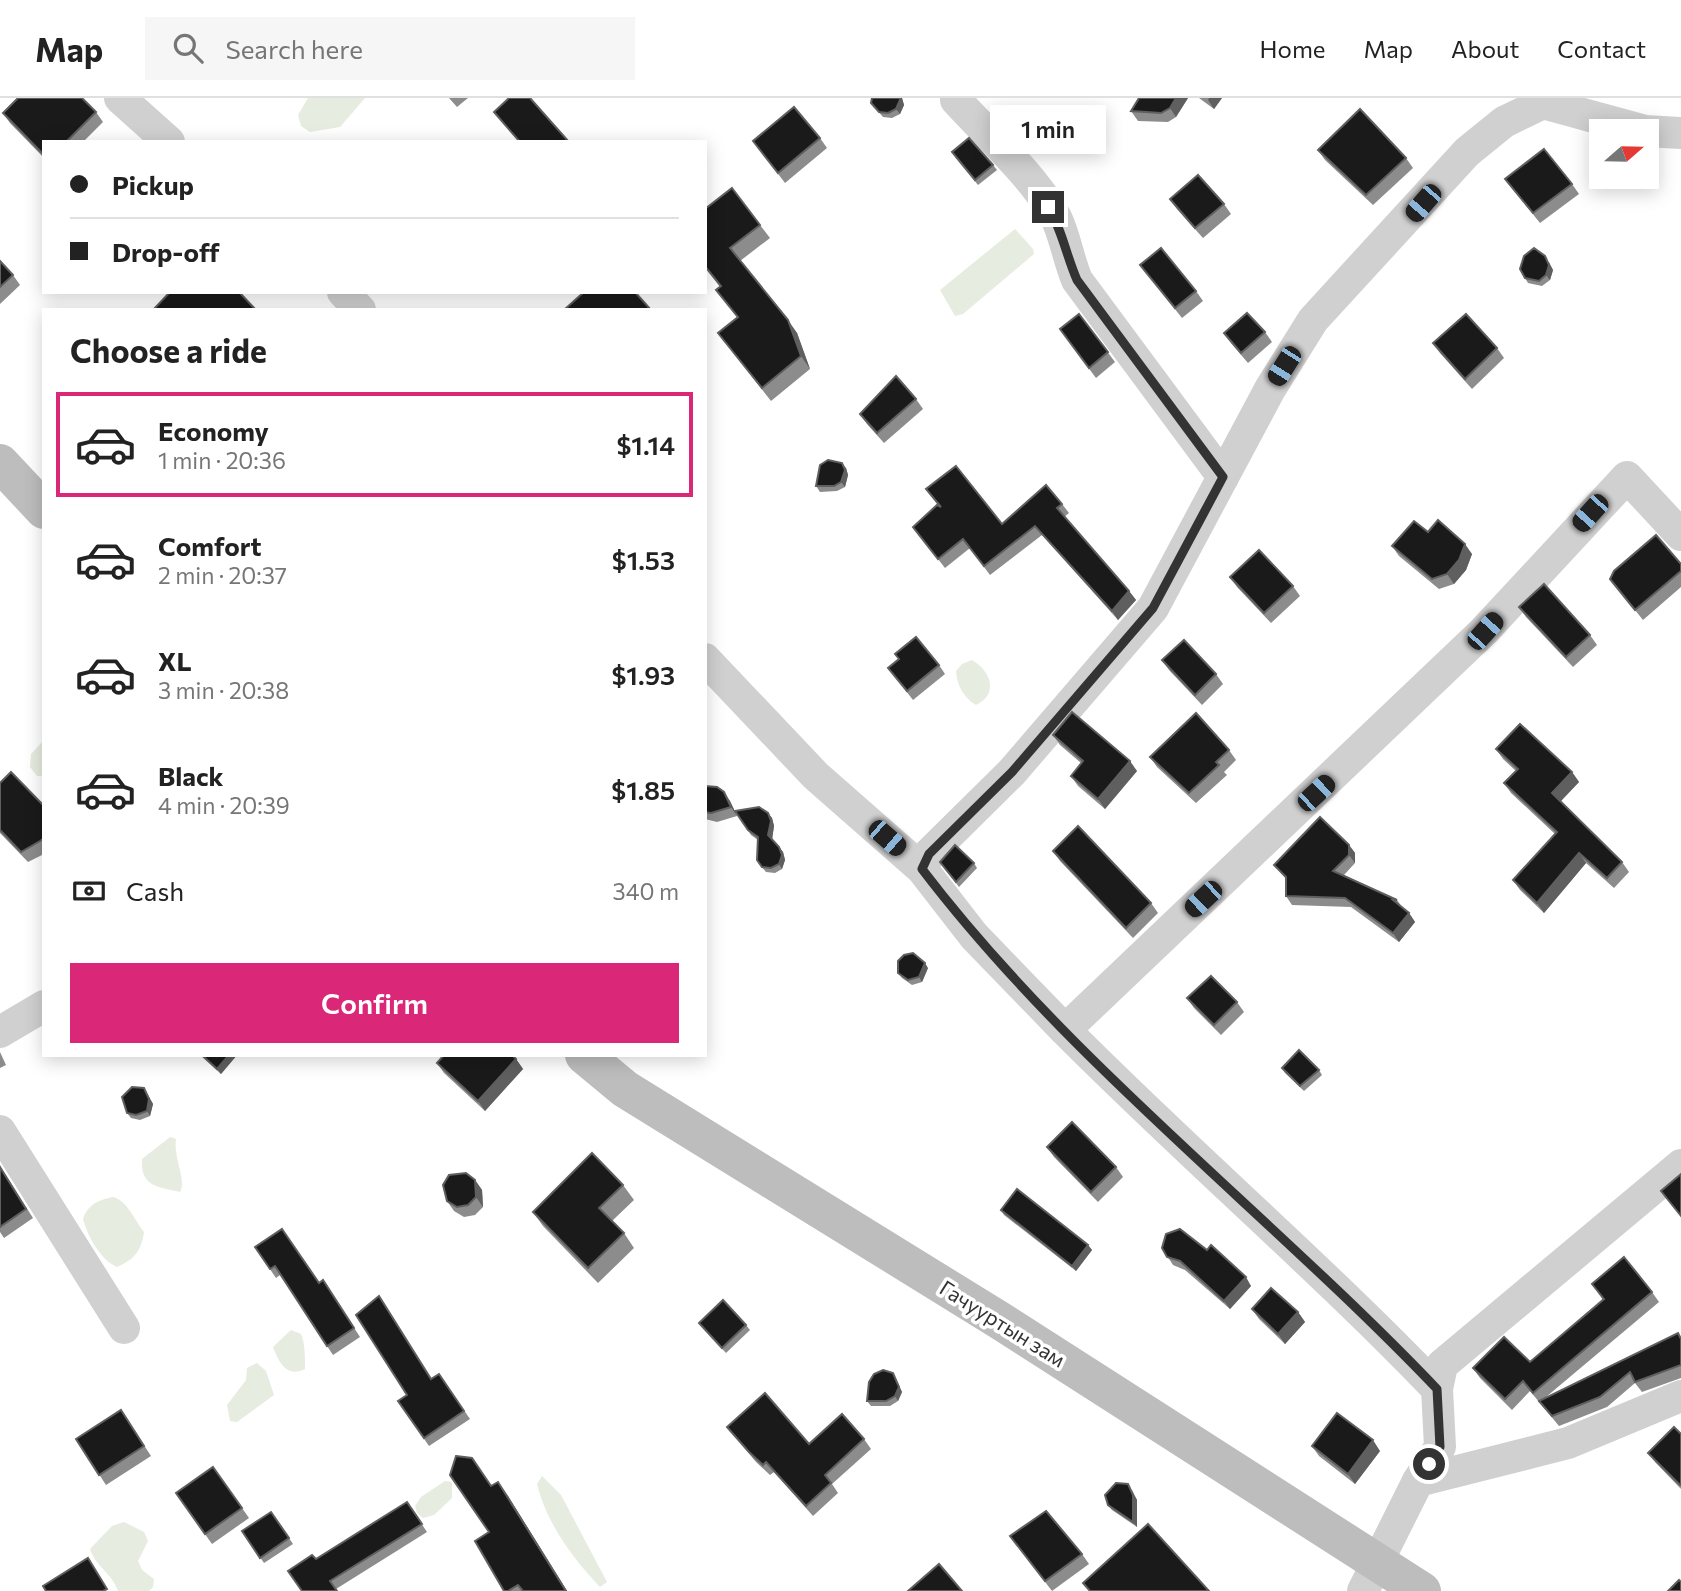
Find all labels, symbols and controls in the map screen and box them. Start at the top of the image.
search box [145,17,635,80]
text: Map [35,28,103,69]
icon: search [169,29,207,67]
text: Search here [225,33,363,64]
text: Home [1260,34,1326,63]
text: Map [1364,34,1413,63]
text: About [1451,34,1519,63]
text: Contact [1557,34,1646,63]
callout: 1 min [990,105,1106,154]
text: 1 min [1021,115,1075,143]
north arrow [1589,119,1659,189]
map controls [1589,119,1659,189]
text: Pickup [112,169,194,200]
car [1402,180,1445,226]
route end [1032,191,1064,223]
text: Drop-off [112,236,219,267]
text: Choose a ride [70,330,267,370]
car [1264,343,1305,389]
icon: car [74,413,137,476]
text: Economy [158,415,269,446]
text: $1.14 [617,429,675,460]
text: 1 min · 20:36 [158,446,286,474]
car [1569,490,1612,536]
icon: car [74,528,137,591]
text: Comfort [158,530,261,561]
text: $1.53 [612,544,675,575]
text: 2 min · 20:37 [158,561,287,589]
car [1464,608,1507,654]
icon: car [74,643,137,706]
text: XL [158,645,192,676]
text: $1.93 [612,659,675,690]
text: 3 min · 20:38 [158,676,289,704]
icon: car [74,758,137,821]
text: Black [158,760,224,791]
car [1294,771,1339,815]
text: $1.85 [611,774,675,805]
text: 4 min · 20:39 [158,791,290,819]
car [865,816,910,860]
icon: cash [70,872,108,910]
text: Cash [126,875,184,906]
text: 340 m [613,877,679,905]
car [1181,877,1226,921]
button: Confirm [70,963,679,1043]
street label: Гачууртын зам [936,1275,1070,1371]
route start [1413,1448,1445,1480]

